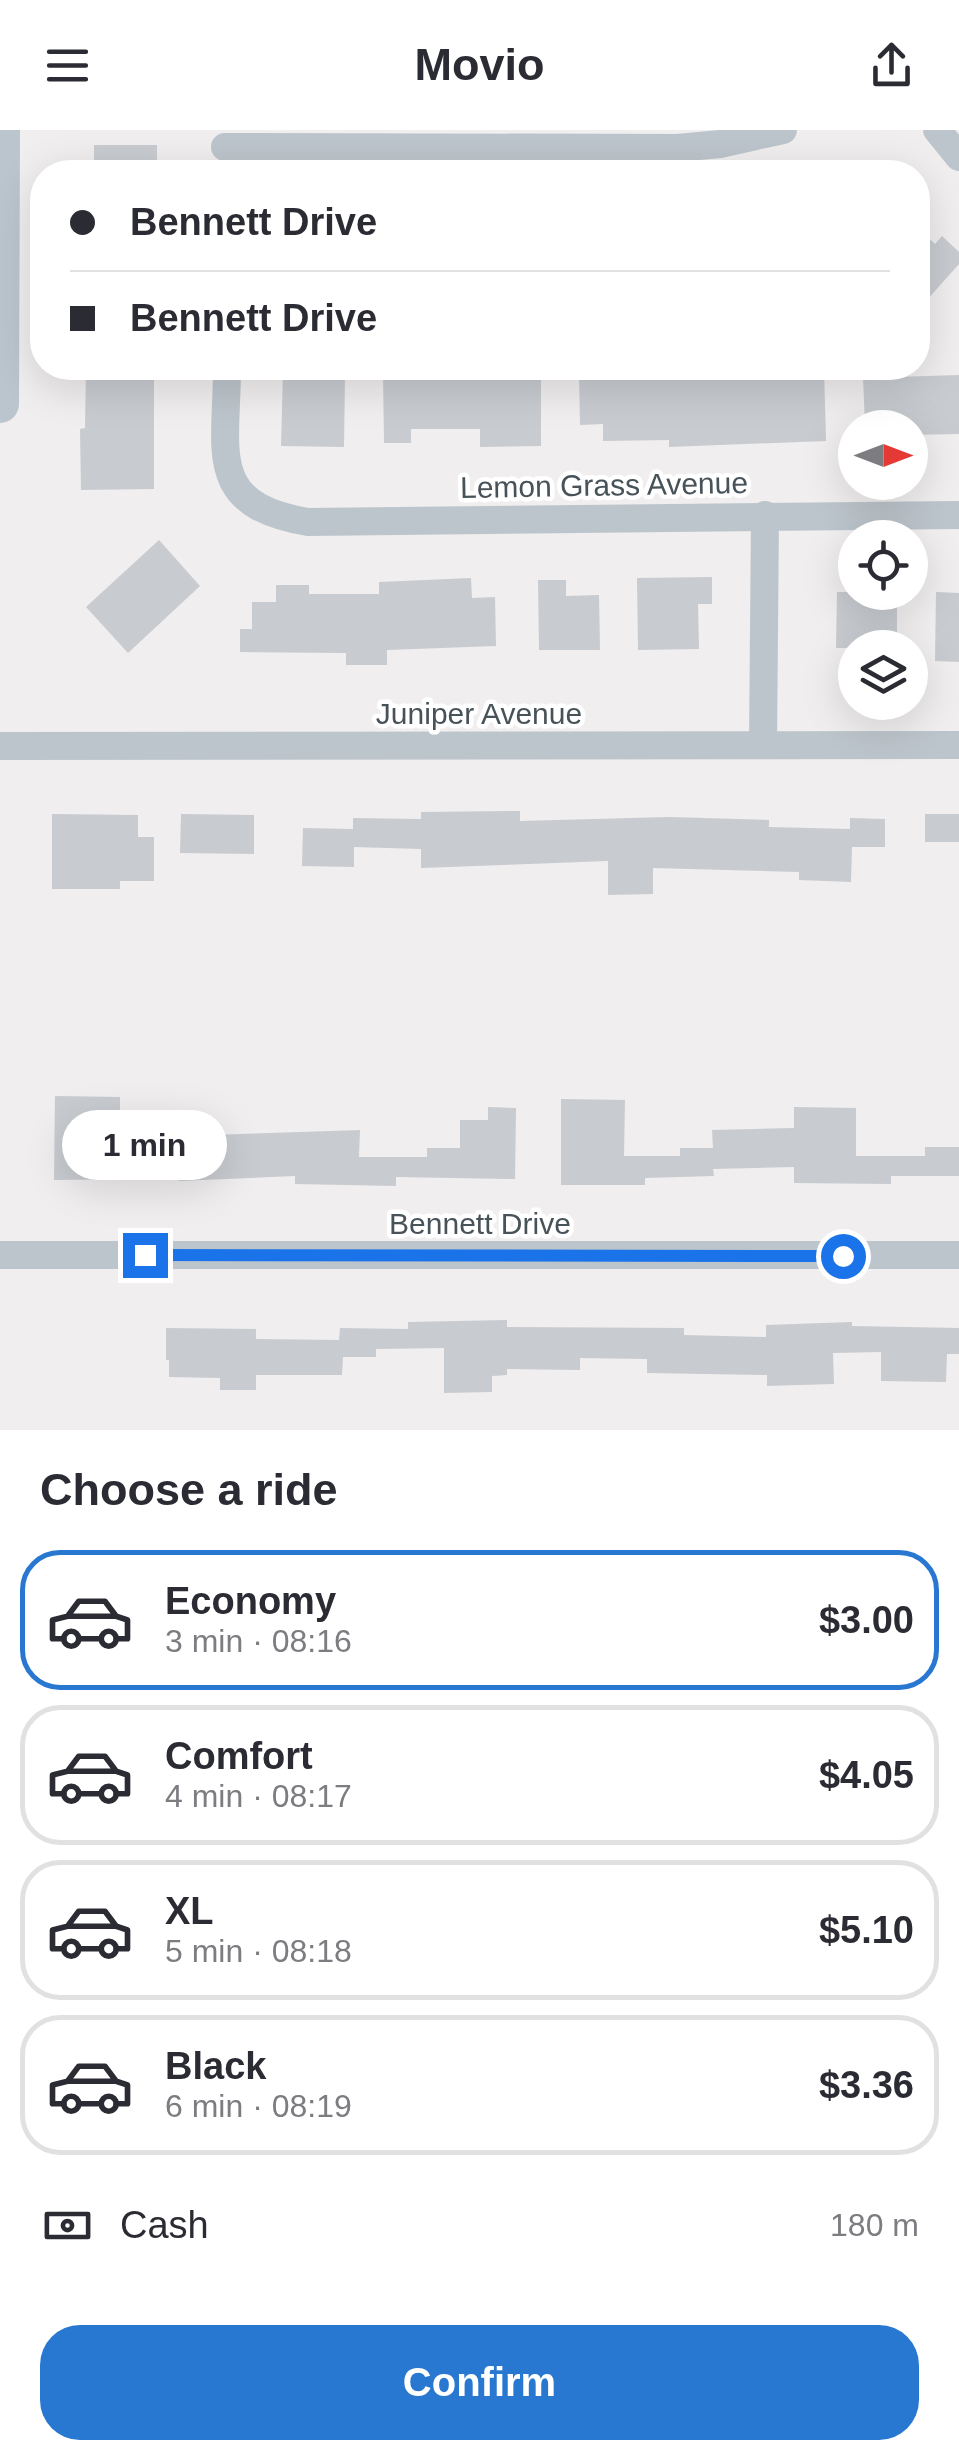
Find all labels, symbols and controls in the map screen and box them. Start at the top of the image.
icon: menu [40,38,95,93]
icon: share [864,38,919,93]
text: Movio [415,39,545,90]
text: Bennett Drive [130,201,377,243]
text: Bennett Drive [130,297,377,339]
north arrow [838,410,928,500]
map controls [838,410,928,720]
street label: Lemon Grass Avenue [460,466,748,504]
button: locate [838,520,928,610]
button: layers [838,630,928,720]
street label: Juniper Avenue [376,697,582,730]
callout: 1 min [62,1110,228,1180]
text: 1 min [103,1127,186,1163]
street label: Bennett Drive [389,1207,571,1240]
route end [123,1233,168,1278]
route start [821,1234,866,1279]
text: Choose a ride [40,1464,338,1515]
icon: car [45,1575,135,1665]
text: Economy [165,1580,336,1622]
text: $3.00 [819,1599,914,1641]
text: 3 min · 08:16 [165,1623,352,1659]
icon: car [45,1730,135,1820]
text: Comfort [165,1735,313,1777]
text: $4.05 [819,1754,914,1796]
text: 4 min · 08:17 [165,1778,352,1814]
icon: car [45,1885,135,1975]
text: XL [165,1890,214,1932]
text: $5.10 [819,1909,914,1951]
text: 5 min · 08:18 [165,1933,352,1969]
icon: car [45,2040,135,2130]
text: Black [165,2045,266,2087]
text: $3.36 [819,2064,914,2106]
text: 6 min · 08:19 [165,2088,352,2124]
icon: cash [40,2198,95,2253]
text: Cash [120,2204,209,2246]
text: 180 m [830,2207,919,2243]
button: Confirm [40,2325,919,2440]

